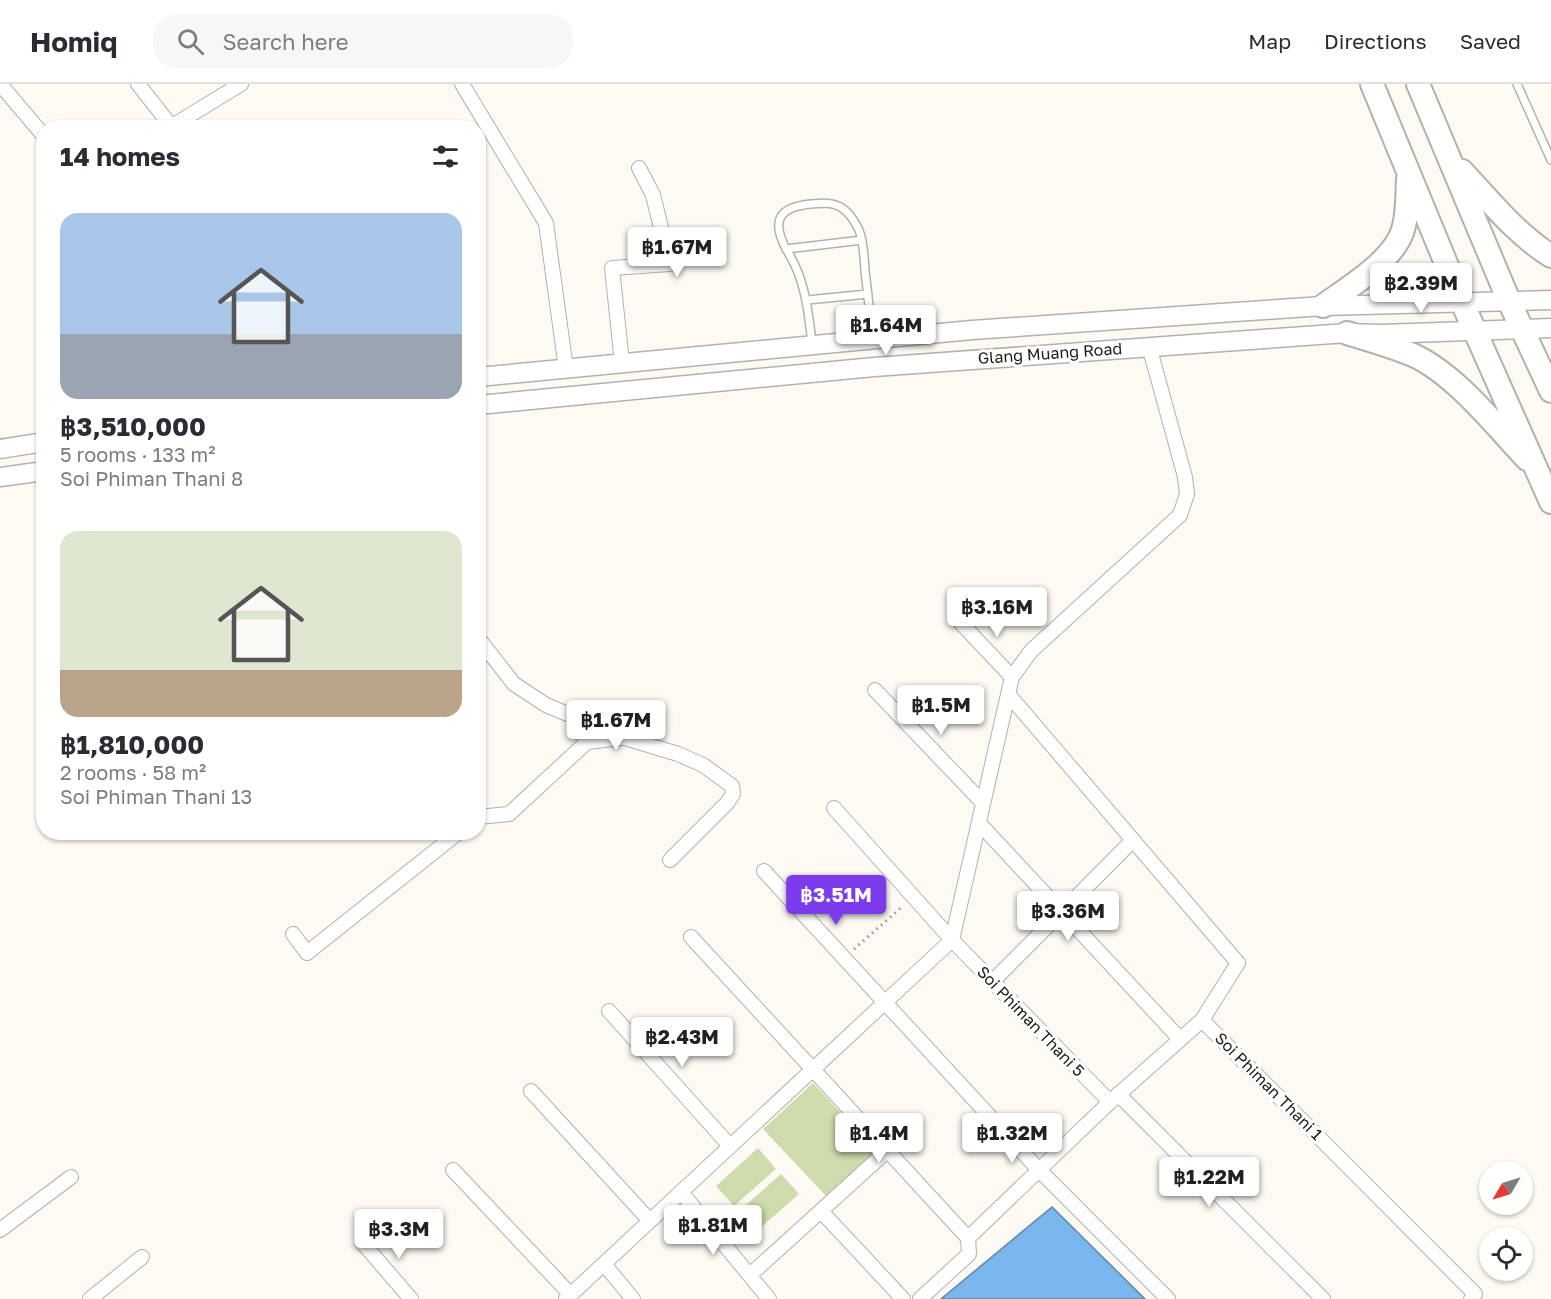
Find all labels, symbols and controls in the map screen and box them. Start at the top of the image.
search box [153,14,573,68]
text: Homiq [30,25,117,58]
icon: search [174,25,207,58]
text: Search here [222,28,349,55]
text: Map [1248,28,1291,54]
text: Directions [1324,28,1427,54]
text: Saved [1460,28,1521,54]
icon: filters [429,140,462,173]
text: 14 homes [60,141,180,172]
pin: ฿1.67M [628,227,726,278]
text: ฿1.67M [642,234,712,258]
icon: home [207,252,315,360]
pin: ฿2.39M [1372,263,1470,314]
text: ฿2.39M [1384,270,1458,294]
pin: ฿1.64M [837,305,935,356]
text: ฿1.64M [850,312,922,336]
street label: Glang Muang Road [977,338,1123,368]
text: ฿3,510,000 [60,411,206,442]
text: 5 rooms · 133 m² [60,442,216,466]
text: Soi Phiman Thani 8 [60,466,243,490]
icon: home [207,570,315,678]
pin: ฿3.16M [948,587,1046,638]
text: ฿3.16M [961,594,1033,618]
pin: ฿1.5M [899,685,983,736]
text: ฿1.5M [911,692,971,716]
pin: ฿1.67M [567,700,665,751]
text: ฿1.67M [581,707,651,731]
text: ฿1,810,000 [60,729,204,760]
text: 2 rooms · 58 m² [60,760,206,784]
text: Soi Phiman Thani 13 [60,784,252,808]
pin: ฿3.51M [787,875,885,926]
text: ฿3.51M [800,882,872,906]
pin: ฿3.36M [1019,891,1117,942]
text: ฿3.36M [1031,898,1105,922]
street label: Soi Phiman Thani 5 [973,962,1089,1080]
pin: ฿2.43M [633,1017,731,1068]
text: ฿2.43M [645,1024,719,1048]
street label: Soi Phiman Thani 1 [1211,1028,1327,1144]
pin: ฿1.4M [837,1113,921,1164]
pin: ฿1.32M [963,1113,1061,1164]
text: ฿1.4M [849,1120,909,1144]
text: ฿1.32M [976,1120,1048,1144]
pin: ฿1.22M [1160,1157,1258,1208]
north arrow [1479,1161,1533,1215]
map controls [1479,1161,1533,1281]
text: ฿1.22M [1173,1164,1245,1188]
pin: ฿1.81M [664,1205,762,1256]
pin: ฿3.3M [357,1209,441,1260]
text: ฿1.81M [678,1212,748,1236]
text: ฿3.3M [368,1216,430,1240]
button: locate [1479,1227,1533,1281]

